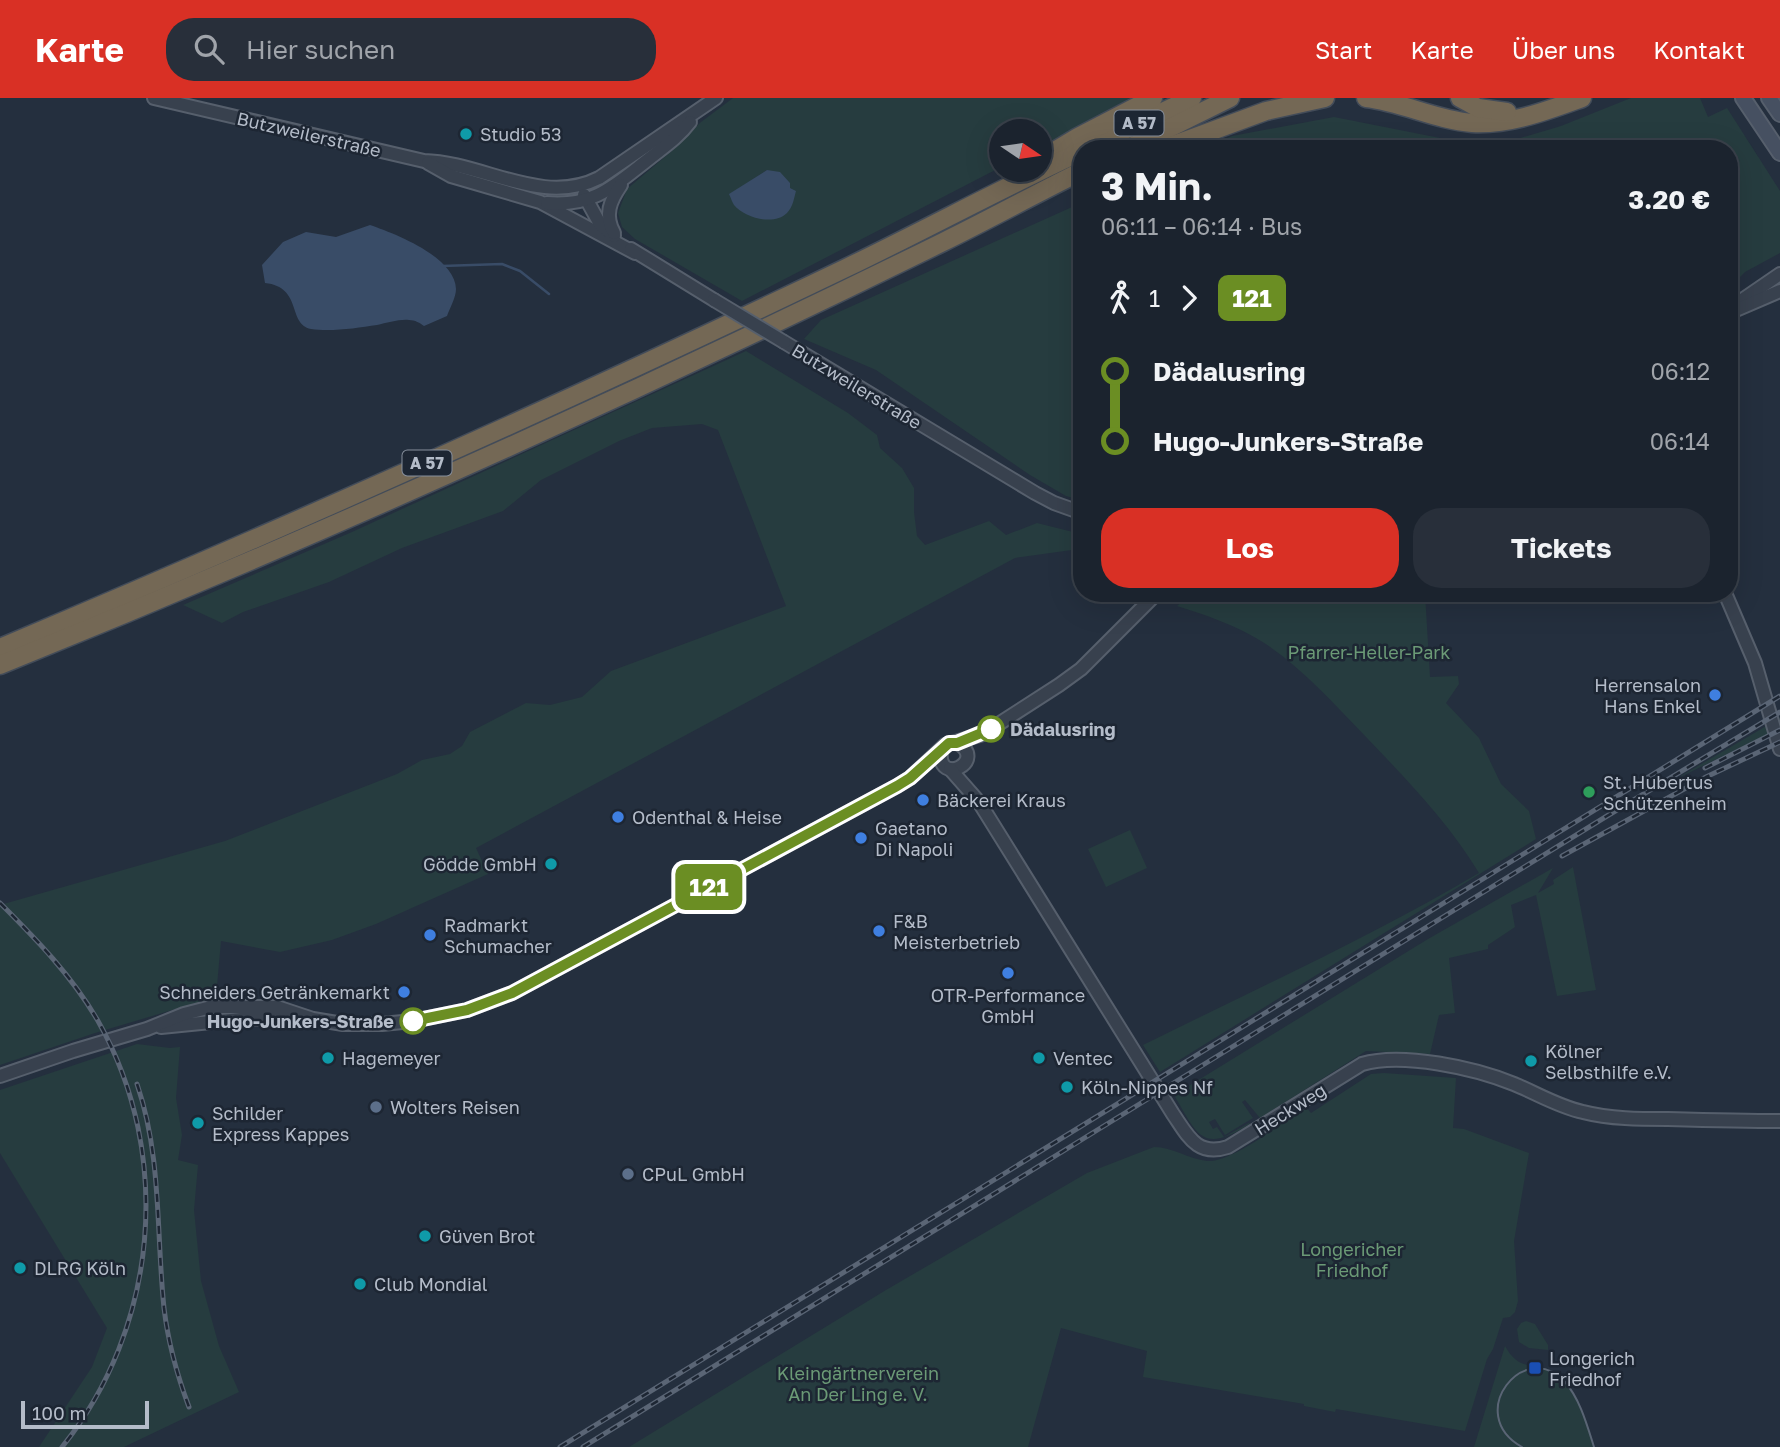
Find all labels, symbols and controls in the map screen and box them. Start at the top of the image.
search box [166,18,656,81]
text: Karte [35,30,124,69]
icon: search [190,30,228,68]
text: Hier suchen [246,34,395,65]
text: Start [1315,35,1372,64]
text: Karte [1410,35,1474,64]
text: Über uns [1512,35,1615,64]
text: Kontakt [1653,35,1745,64]
street label: Butzweilerstraße [235,107,383,161]
road number: A 57 [1114,111,1164,136]
north arrow [989,119,1052,182]
map controls [989,119,1052,182]
place label: Studio 53 [480,123,561,145]
marker: Studio 53 [458,126,474,142]
text: 3 Min. [1101,163,1213,208]
text: 3.20 € [1628,184,1710,215]
text: 06:11 – 06:14 · Bus [1101,212,1302,240]
icon: walk [1101,279,1139,317]
icon: forward [1170,279,1208,317]
text: 121 [1232,283,1272,312]
text: 1 [1149,284,1160,312]
street label: Butzweilerstraße [788,339,926,433]
text: Dädalusring [1153,356,1305,387]
text: 06:12 [1650,357,1710,385]
text: Hugo-Junkers-Straße [1153,426,1423,457]
text: 06:14 [1650,427,1710,455]
road number: A 57 [402,450,452,476]
button: Los [1101,508,1399,588]
button: Tickets [1413,508,1710,588]
park label: Pfarrer-Heller-Park [1287,641,1451,663]
place label: Herrensalon Hans Enkel [1594,674,1701,717]
marker: Herrensalon Hans Enkel [1707,687,1723,703]
marker: Dädalusring [978,716,1004,742]
place label: Dädalusring [1010,718,1116,740]
place label: St. Hubertus Schützenheim [1603,771,1727,814]
marker: St. Hubertus Schützenheim [1581,784,1597,800]
place label: Bäckerei Kraus [937,789,1066,811]
marker: Bäckerei Kraus [915,792,931,808]
place label: Odenthal & Heise [632,806,782,828]
marker: Odenthal & Heise [610,809,626,825]
place label: Gaetano Di Napoli [875,817,953,860]
marker: Gaetano Di Napoli [853,830,869,846]
place label: Gödde GmbH [423,853,537,875]
marker: Gödde GmbH [543,856,559,872]
line badge: 121 [669,864,749,910]
text: 121 [689,872,729,901]
place label: F&B Meisterbetrieb [893,910,1020,953]
place label: Radmarkt Schumacher [444,914,552,957]
marker: F&B Meisterbetrieb [871,923,887,939]
marker: Radmarkt Schumacher [422,927,438,943]
marker: OTR-Performance GmbH [1000,965,1016,981]
place label: Schneiders Getränkemarkt [159,981,390,1003]
marker: Schneiders Getränkemarkt [396,984,412,1000]
place label: OTR-Performance GmbH [931,984,1085,1027]
marker: Hugo-Junkers-Straße [400,1008,426,1034]
place label: Hugo-Junkers-Straße [207,1010,394,1032]
place label: Kölner Selbsthilfe e.V. [1545,1040,1672,1083]
place label: Hagemeyer [342,1047,441,1069]
place label: Ventec [1053,1047,1113,1069]
marker: Hagemeyer [320,1050,336,1066]
marker: Ventec [1031,1050,1047,1066]
marker: Kölner Selbsthilfe e.V. [1523,1053,1539,1069]
place label: Köln-Nippes Nf [1081,1076,1213,1098]
street label: Heckweg [1250,1078,1330,1140]
marker: Köln-Nippes Nf [1059,1079,1075,1095]
place label: Wolters Reisen [390,1096,520,1118]
marker: Wolters Reisen [368,1099,384,1115]
place label: Schilder Express Kappes [212,1102,349,1145]
marker: Schilder Express Kappes [190,1115,206,1131]
place label: CPuL GmbH [642,1163,745,1185]
marker: CPuL GmbH [620,1166,636,1182]
place label: Güven Brot [439,1225,535,1247]
marker: Güven Brot [417,1228,433,1244]
park label: Longericher Friedhof [1300,1238,1404,1281]
place label: DLRG Köln [34,1257,126,1279]
marker: DLRG Köln [12,1260,28,1276]
place label: Club Mondial [374,1273,488,1295]
marker: Club Mondial [352,1276,368,1292]
place label: Longerich Friedhof [1549,1347,1635,1390]
marker: Longerich Friedhof [1527,1360,1543,1376]
park label: Kleingärtnerverein An Der Ling e. V. [777,1362,939,1405]
scale bar [21,1398,149,1430]
text: 100 m [32,1401,86,1424]

